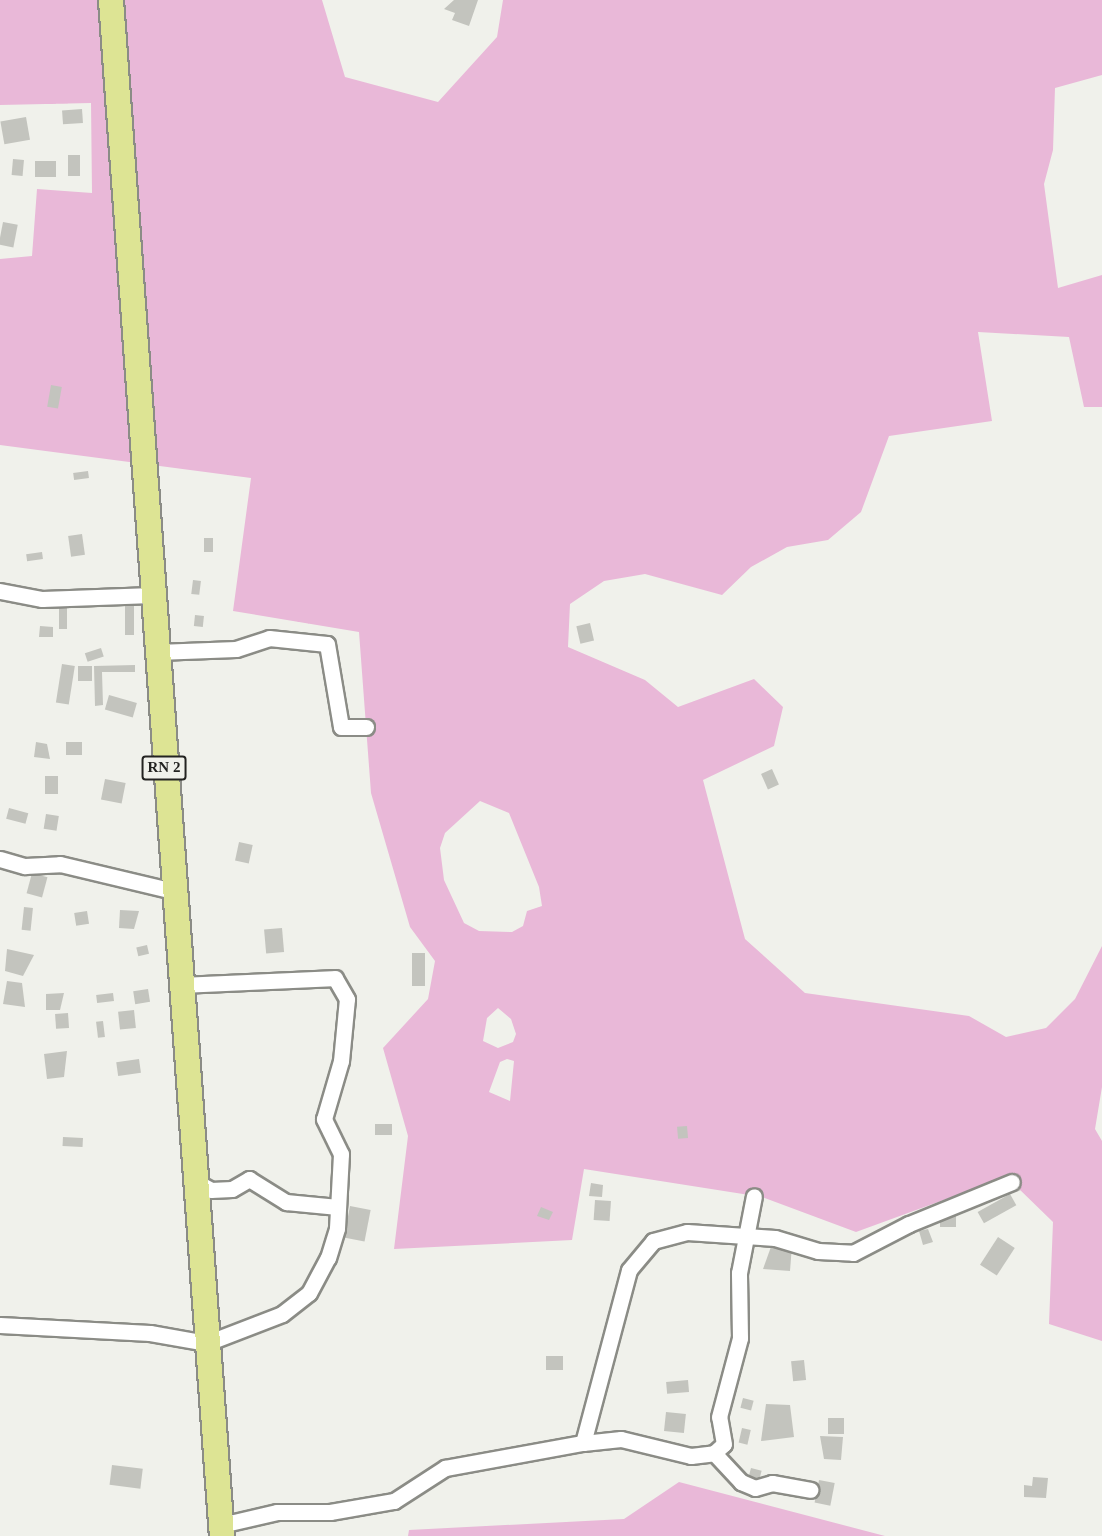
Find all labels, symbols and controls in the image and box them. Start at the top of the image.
road number: RN 2 [142,756,186,780]

